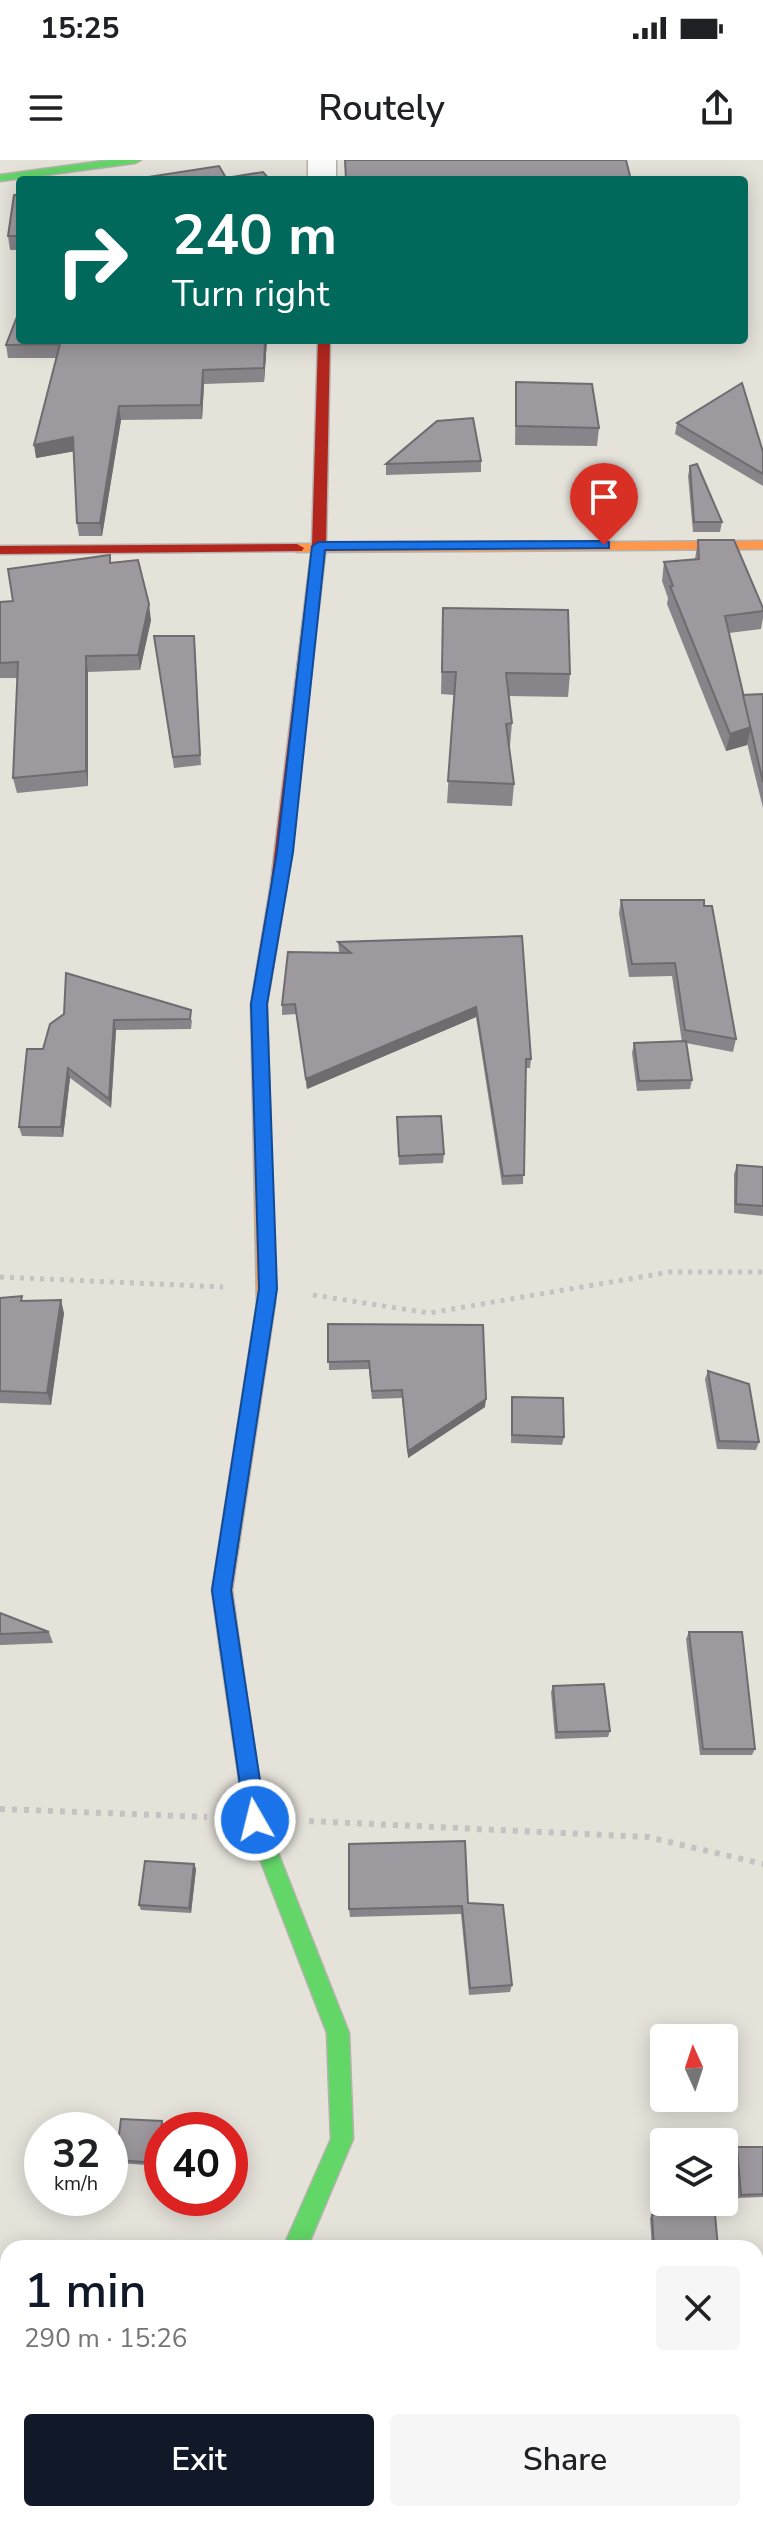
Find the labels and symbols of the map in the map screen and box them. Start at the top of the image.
pin [570,463,638,545]
position arrow [213,1778,297,1862]
north arrow [650,2024,738,2112]
speed limit sign: 40 [144,2112,248,2216]

